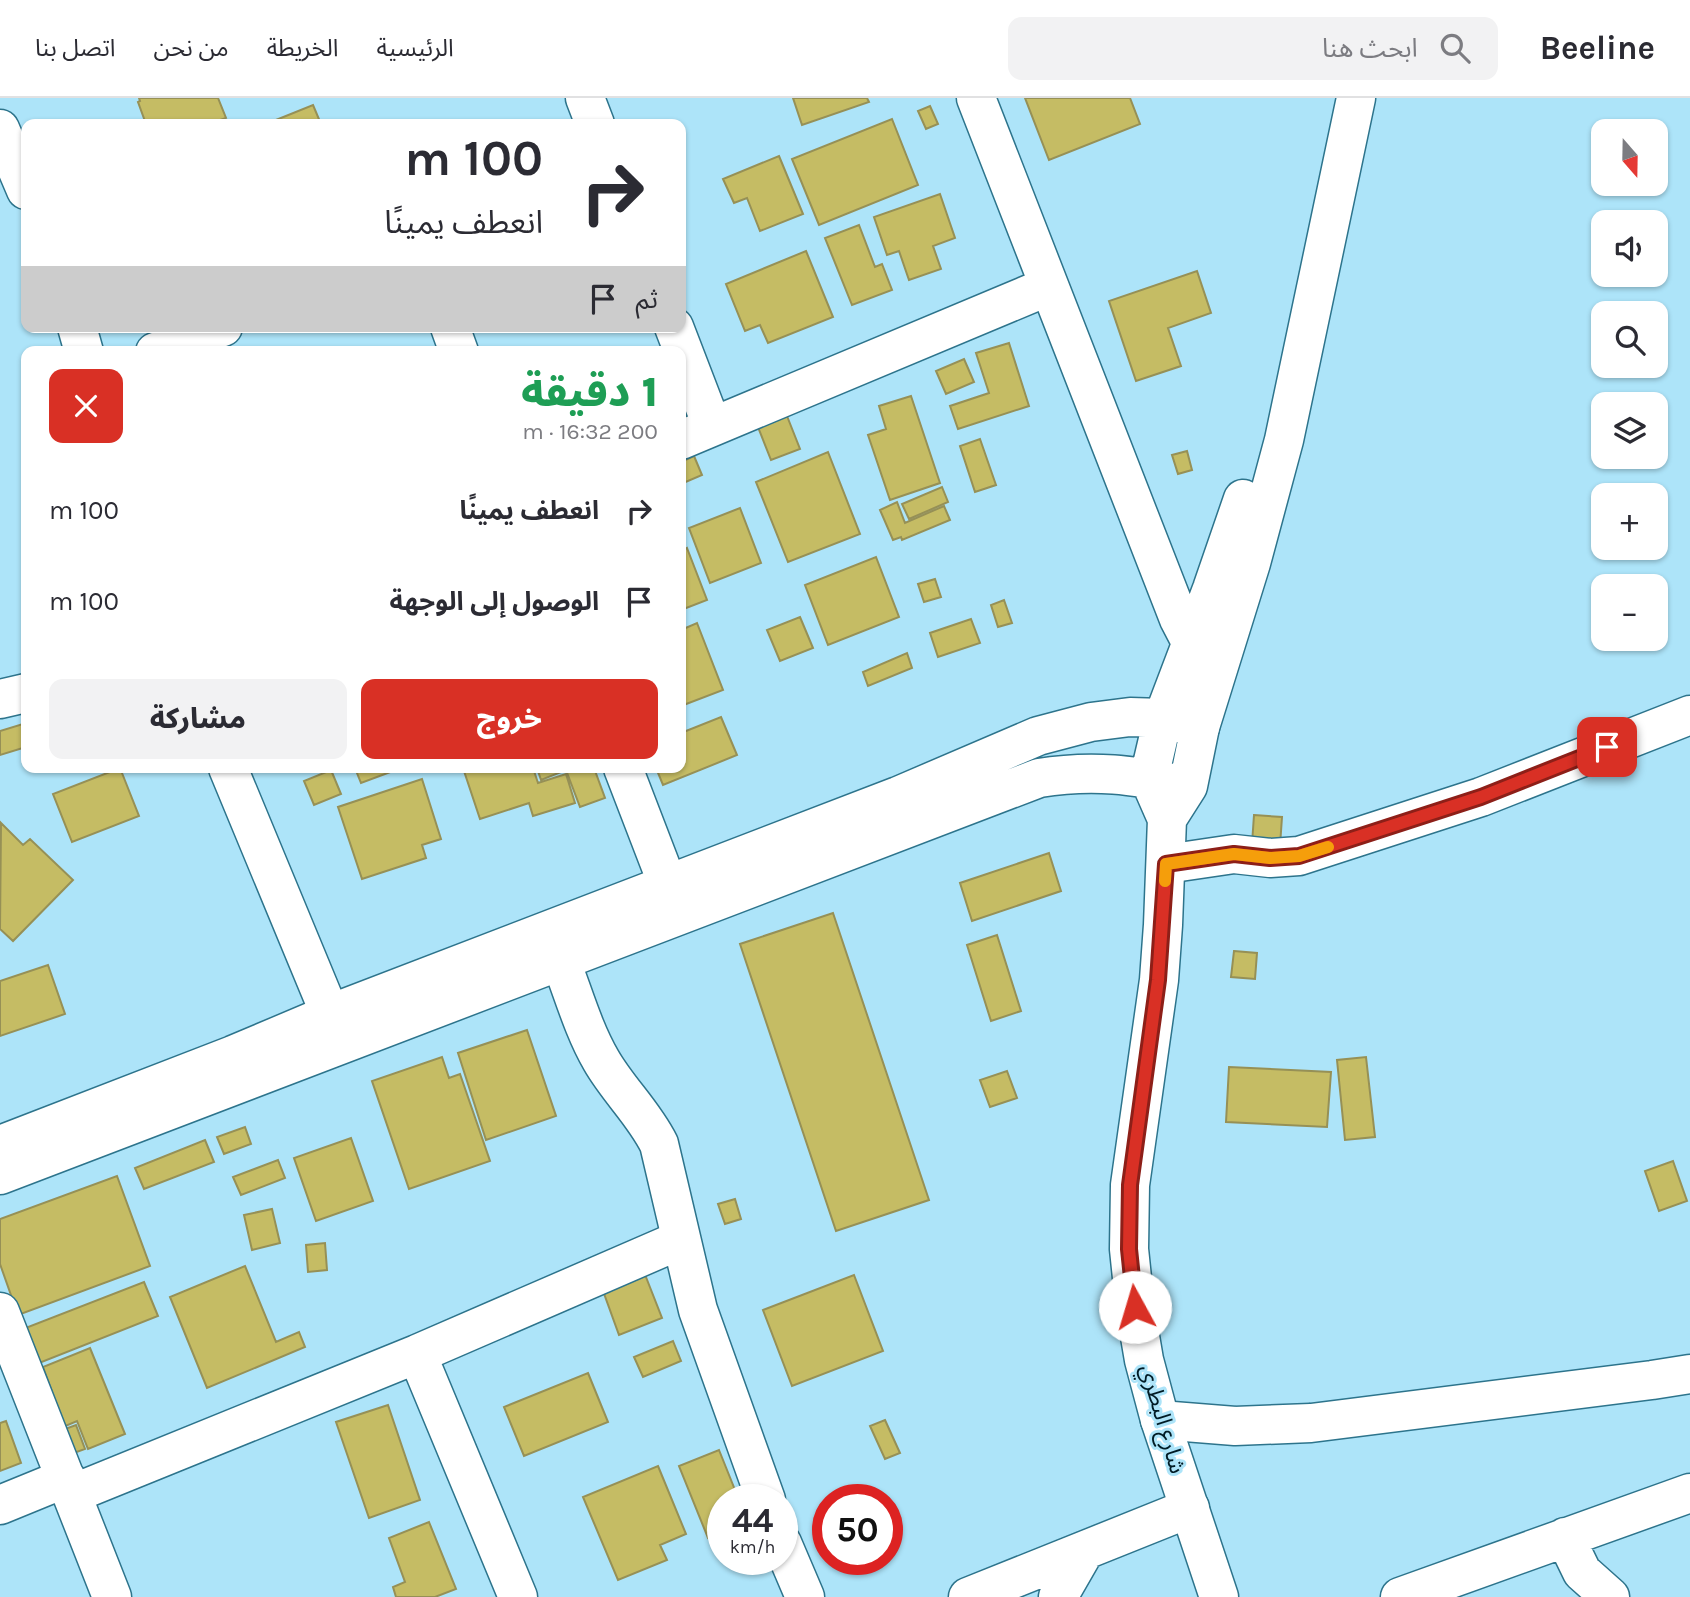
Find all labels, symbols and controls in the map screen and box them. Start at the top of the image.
search box [1008,17,1498,80]
icon: search [1436,29,1474,67]
text: Beeline [1540,29,1655,67]
text: ابحث هنا [1322,33,1418,64]
text: اتصل بنا [35,34,116,62]
text: من نحن [154,34,229,62]
text: الخريطة [267,34,339,62]
text: الرئيسية [377,34,454,62]
north arrow [1591,119,1668,196]
map controls [1591,119,1668,651]
text: 100 m [405,130,543,187]
icon: right [567,147,658,238]
text: انعطف يمينًا [384,204,543,241]
button: sound [1591,210,1668,287]
icon: arrive [584,280,622,318]
text: ثم [636,284,658,315]
button: search [1591,301,1668,378]
text: 1 دقيقة [521,367,658,417]
button: close [49,369,123,443]
button: layers [1591,392,1668,469]
text: 200 m · 16:32 [522,418,658,445]
button: + [1591,483,1668,560]
icon: right [620,492,658,530]
text: 100 m [49,495,119,526]
text: انعطف يمينًا [459,495,599,526]
button: − [1591,574,1668,651]
icon: arrive [620,583,658,621]
text: 100 m [49,586,119,617]
text: الوصول إلى الوجهة [390,586,599,617]
button: مشاركة [49,679,347,759]
button: خروج [361,679,658,759]
pin [1577,717,1637,777]
icon: arrive [1588,728,1626,766]
position arrow [1098,1270,1172,1344]
street label: شارع البطري [1131,1361,1191,1478]
speed limit sign: 50 [812,1484,903,1575]
text: 44 [732,1500,773,1541]
text: km/h [730,1536,775,1558]

